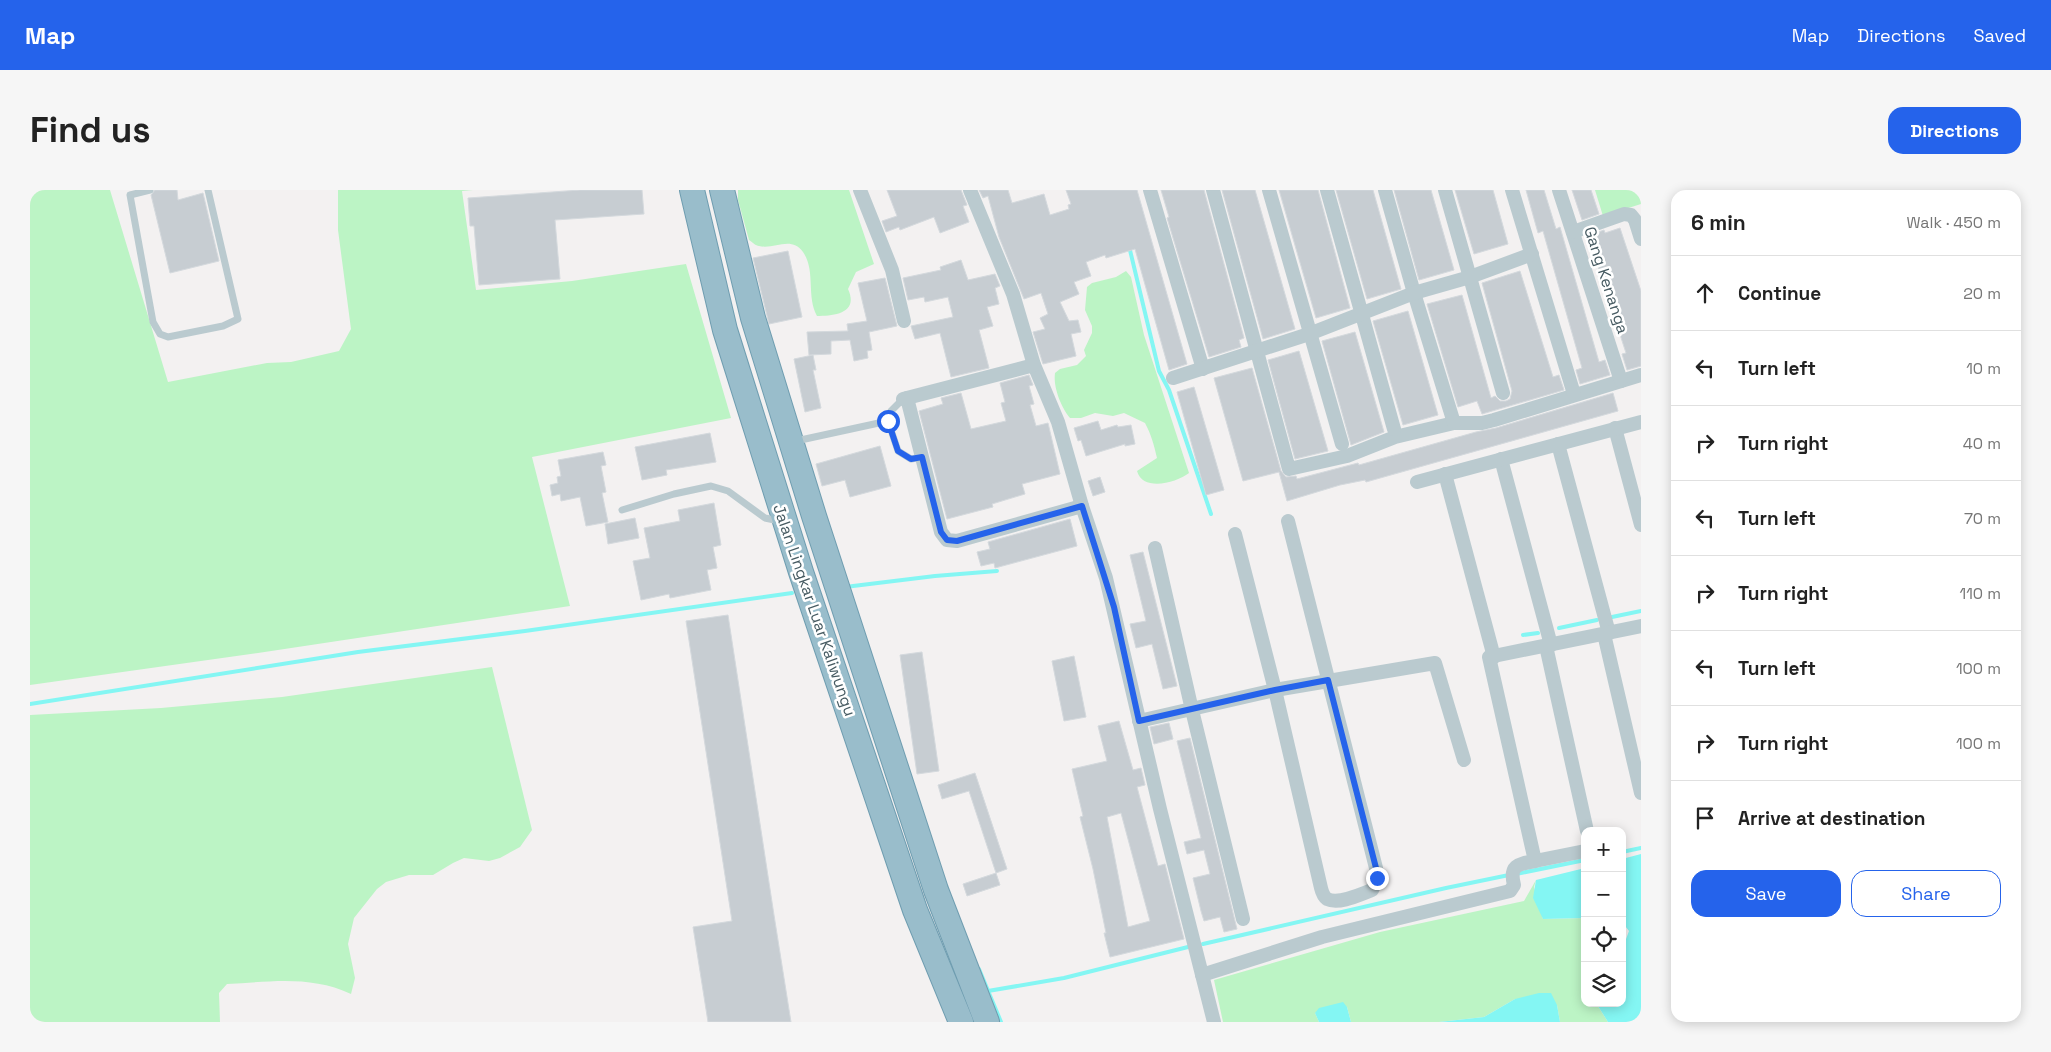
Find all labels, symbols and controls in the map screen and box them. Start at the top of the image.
text: Map [25,20,75,51]
text: Map [1792,24,1829,47]
text: Directions [1857,24,1946,47]
text: Saved [1974,24,2026,47]
button: Directions [1888,107,2021,154]
text: Find us [30,108,151,152]
text: 6 min [1691,209,1746,236]
text: Walk · 450 m [1907,212,2001,233]
street label: Gang Kenanga [1579,224,1634,336]
icon: ahead [1691,279,1719,307]
text: Continue [1738,281,1821,306]
text: 20 m [1963,283,2001,304]
icon: left [1691,354,1719,382]
text: Turn left [1738,356,1816,381]
text: 10 m [1966,358,2001,379]
route start [877,410,900,433]
icon: right [1691,429,1719,457]
text: Turn right [1738,431,1828,456]
text: 40 m [1963,433,2001,454]
street label: Jalan Lingkar Luar Kaliwungu [768,501,861,719]
icon: left [1691,504,1719,532]
text: Turn left [1738,506,1816,531]
text: 70 m [1964,508,2001,529]
icon: right [1691,579,1719,607]
text: Turn right [1738,581,1828,606]
text: 110 m [1959,583,2001,604]
icon: left [1691,654,1719,682]
text: Turn left [1738,656,1816,681]
text: 100 m [1956,658,2001,679]
icon: right [1691,729,1719,757]
text: Turn right [1738,731,1828,756]
text: 100 m [1956,733,2001,754]
icon: arrive [1691,804,1719,832]
text: Arrive at destination [1738,806,1926,831]
map controls [1581,827,1626,1007]
button: + [1581,827,1626,872]
route end [1366,867,1389,890]
button: Save [1691,870,1841,917]
button: Share [1851,870,2001,917]
button: − [1581,872,1626,917]
button: locate [1581,917,1626,962]
button: layers [1581,962,1626,1007]

